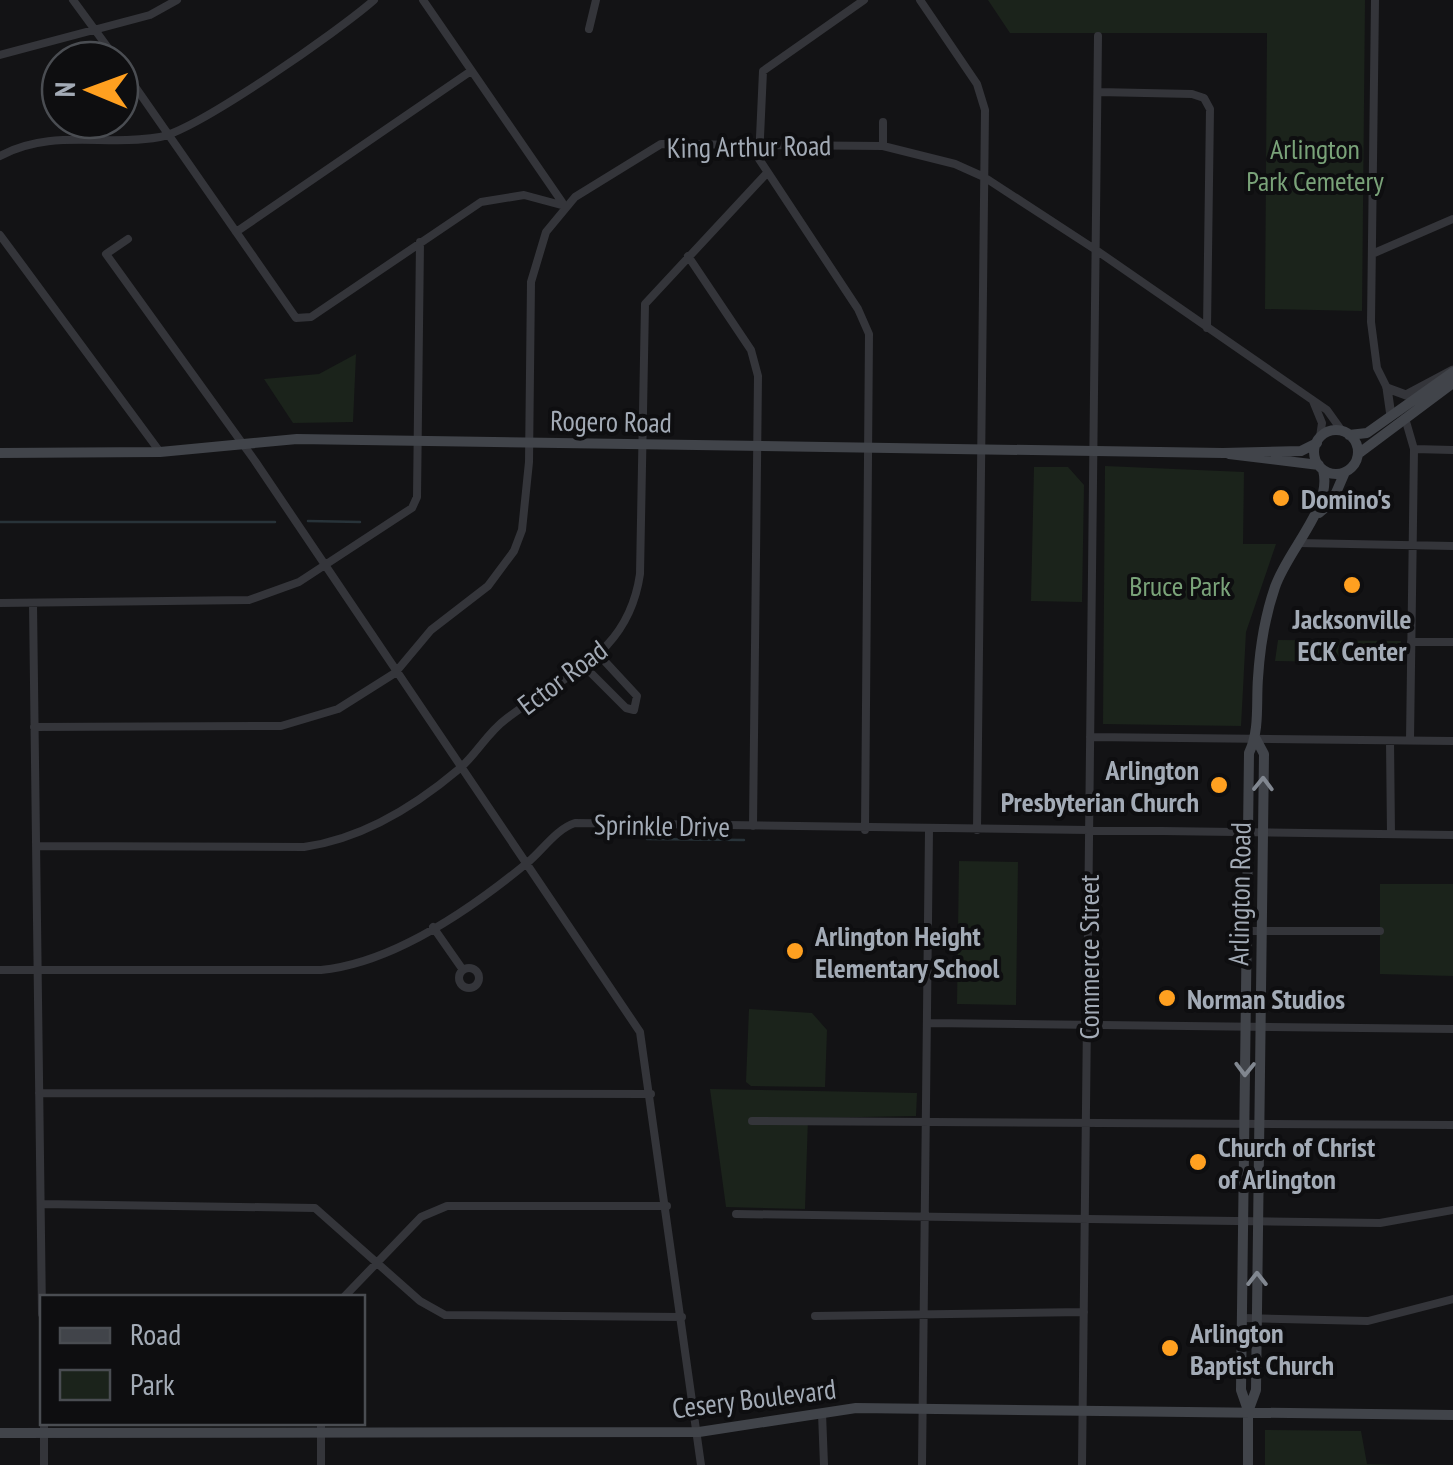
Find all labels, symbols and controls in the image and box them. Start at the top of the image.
north arrow [40,40,140,140]
text: N [46,82,83,97]
street label: King Arthur Road [666,126,832,166]
park label: Arlington Park Cemetery [1246,130,1384,199]
street label: Rogero Road [550,401,672,441]
place label: Domino's [1301,480,1391,517]
marker: Domino's [1270,487,1292,509]
park label: Bruce Park [1129,567,1231,604]
marker: Jacksonville ECK Center [1341,574,1363,596]
place label: Jacksonville ECK Center [1292,600,1411,669]
street label: Ector Road [510,631,614,723]
place label: Arlington Presbyterian Church [1001,751,1199,820]
marker: Arlington Presbyterian Church [1208,774,1230,796]
one-way arrow [1253,775,1274,791]
street label: Sprinkle Drive [594,805,730,845]
street label: Arlington Road [1219,822,1259,966]
street label: Commerce Street [1070,874,1107,1039]
place label: Arlington Height Elementary School [814,917,1000,986]
marker: Arlington Height Elementary School [784,940,806,962]
place label: Norman Studios [1187,980,1345,1017]
marker: Norman Studios [1156,987,1178,1009]
one-way arrow [1235,1061,1256,1077]
place label: Church of Christ of Arlington [1218,1128,1375,1197]
marker: Church of Christ of Arlington [1187,1151,1209,1173]
one-way arrow [1246,1271,1268,1286]
legend [40,1295,365,1425]
text: Road [130,1314,181,1353]
place label: Arlington Baptist Church [1189,1314,1334,1383]
marker: Arlington Baptist Church [1159,1337,1181,1359]
text: Park [130,1364,175,1403]
street label: Cesery Boulevard [670,1370,838,1426]

